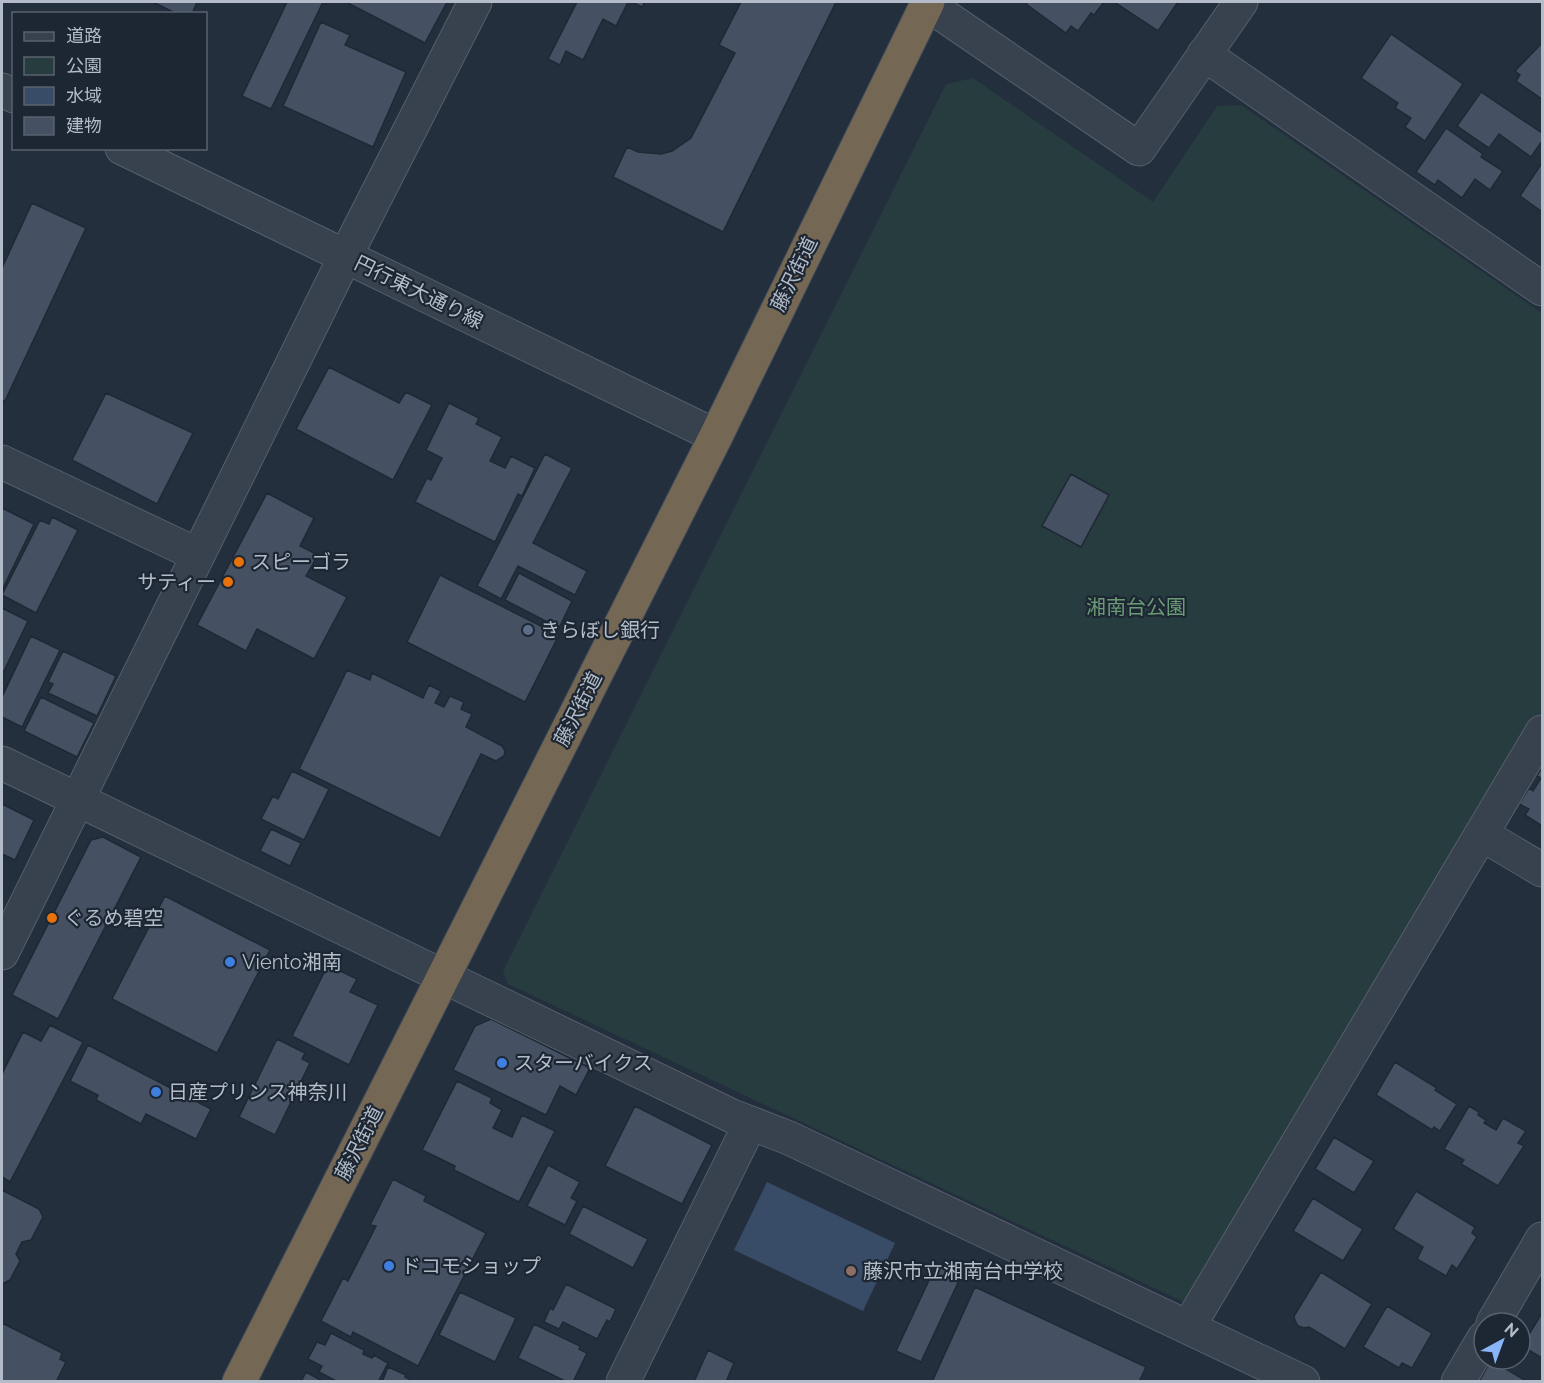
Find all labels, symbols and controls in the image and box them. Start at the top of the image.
legend [12,12,207,150]
text: 道路 [66,25,102,46]
text: 公園 [66,55,102,76]
text: 水域 [66,85,102,106]
text: 建物 [66,115,102,136]
street label: 藤沢街道 [766,233,822,315]
street label: 円行東大通り線 [351,251,487,333]
place label: スピーゴラ [251,550,351,574]
marker: スピーゴラ [232,555,246,569]
place label: サティー [137,570,216,594]
marker: サティー [221,575,235,589]
park label: 湘南台公園 [1086,595,1186,619]
place label: きらぼし銀行 [540,618,660,642]
marker: きらぼし銀行 [521,623,535,637]
street label: 藤沢街道 [549,668,607,750]
place label: ぐるめ碧空 [64,906,164,930]
marker: ぐるめ碧空 [45,911,59,925]
place label: Viento湘南 [242,950,342,974]
marker: Viento湘南 [223,955,237,969]
place label: スターバイクス [514,1051,653,1075]
marker: スターバイクス [495,1056,509,1070]
place label: 日産プリンス神奈川 [168,1080,348,1104]
marker: 日産プリンス神奈川 [149,1085,163,1099]
street label: 藤沢街道 [330,1102,388,1184]
place label: ドコモショップ [401,1254,541,1278]
marker: ドコモショップ [382,1259,396,1273]
place label: 藤沢市立湘南台中学校 [863,1259,1063,1283]
marker: 藤沢市立湘南台中学校 [844,1264,858,1278]
north arrow [1472,1311,1532,1371]
text: N [1501,1319,1522,1341]

